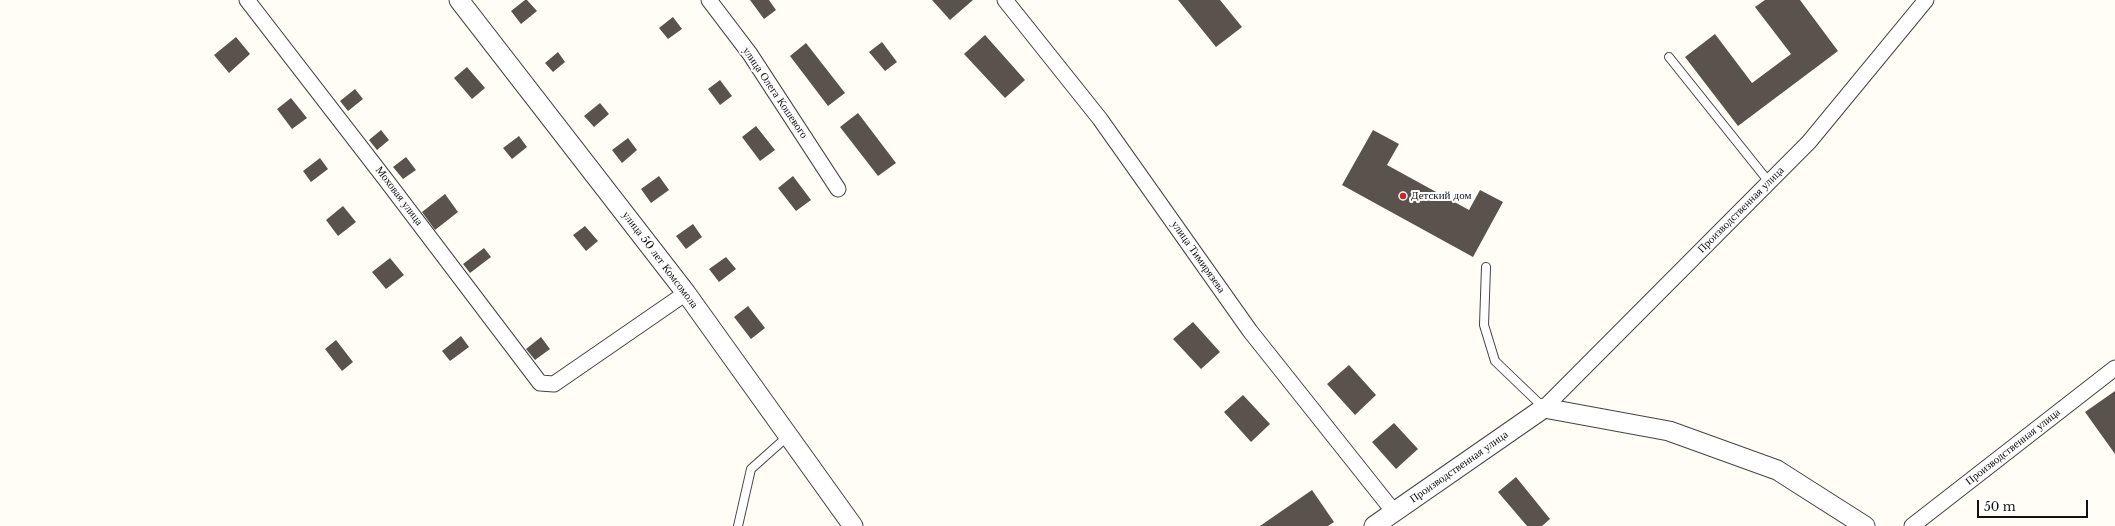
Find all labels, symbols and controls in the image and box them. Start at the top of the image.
street label: улица Олега Кошевого [740,45,810,141]
street label: Моховая улица [372,164,426,228]
street label: Производственная улица [1695,164,1787,256]
place label: Детский дом [1411,189,1471,203]
marker: Детский дом [1398,191,1408,201]
street label: улица 50 лет Комсомола [619,209,701,311]
street label: улица Тимирязева [1168,218,1228,296]
street label: Производственная улица [1963,406,2063,488]
street label: Производственная улица [1407,428,1511,506]
scale bar [1979,492,2090,518]
text: 50 m [1984,499,2016,514]

